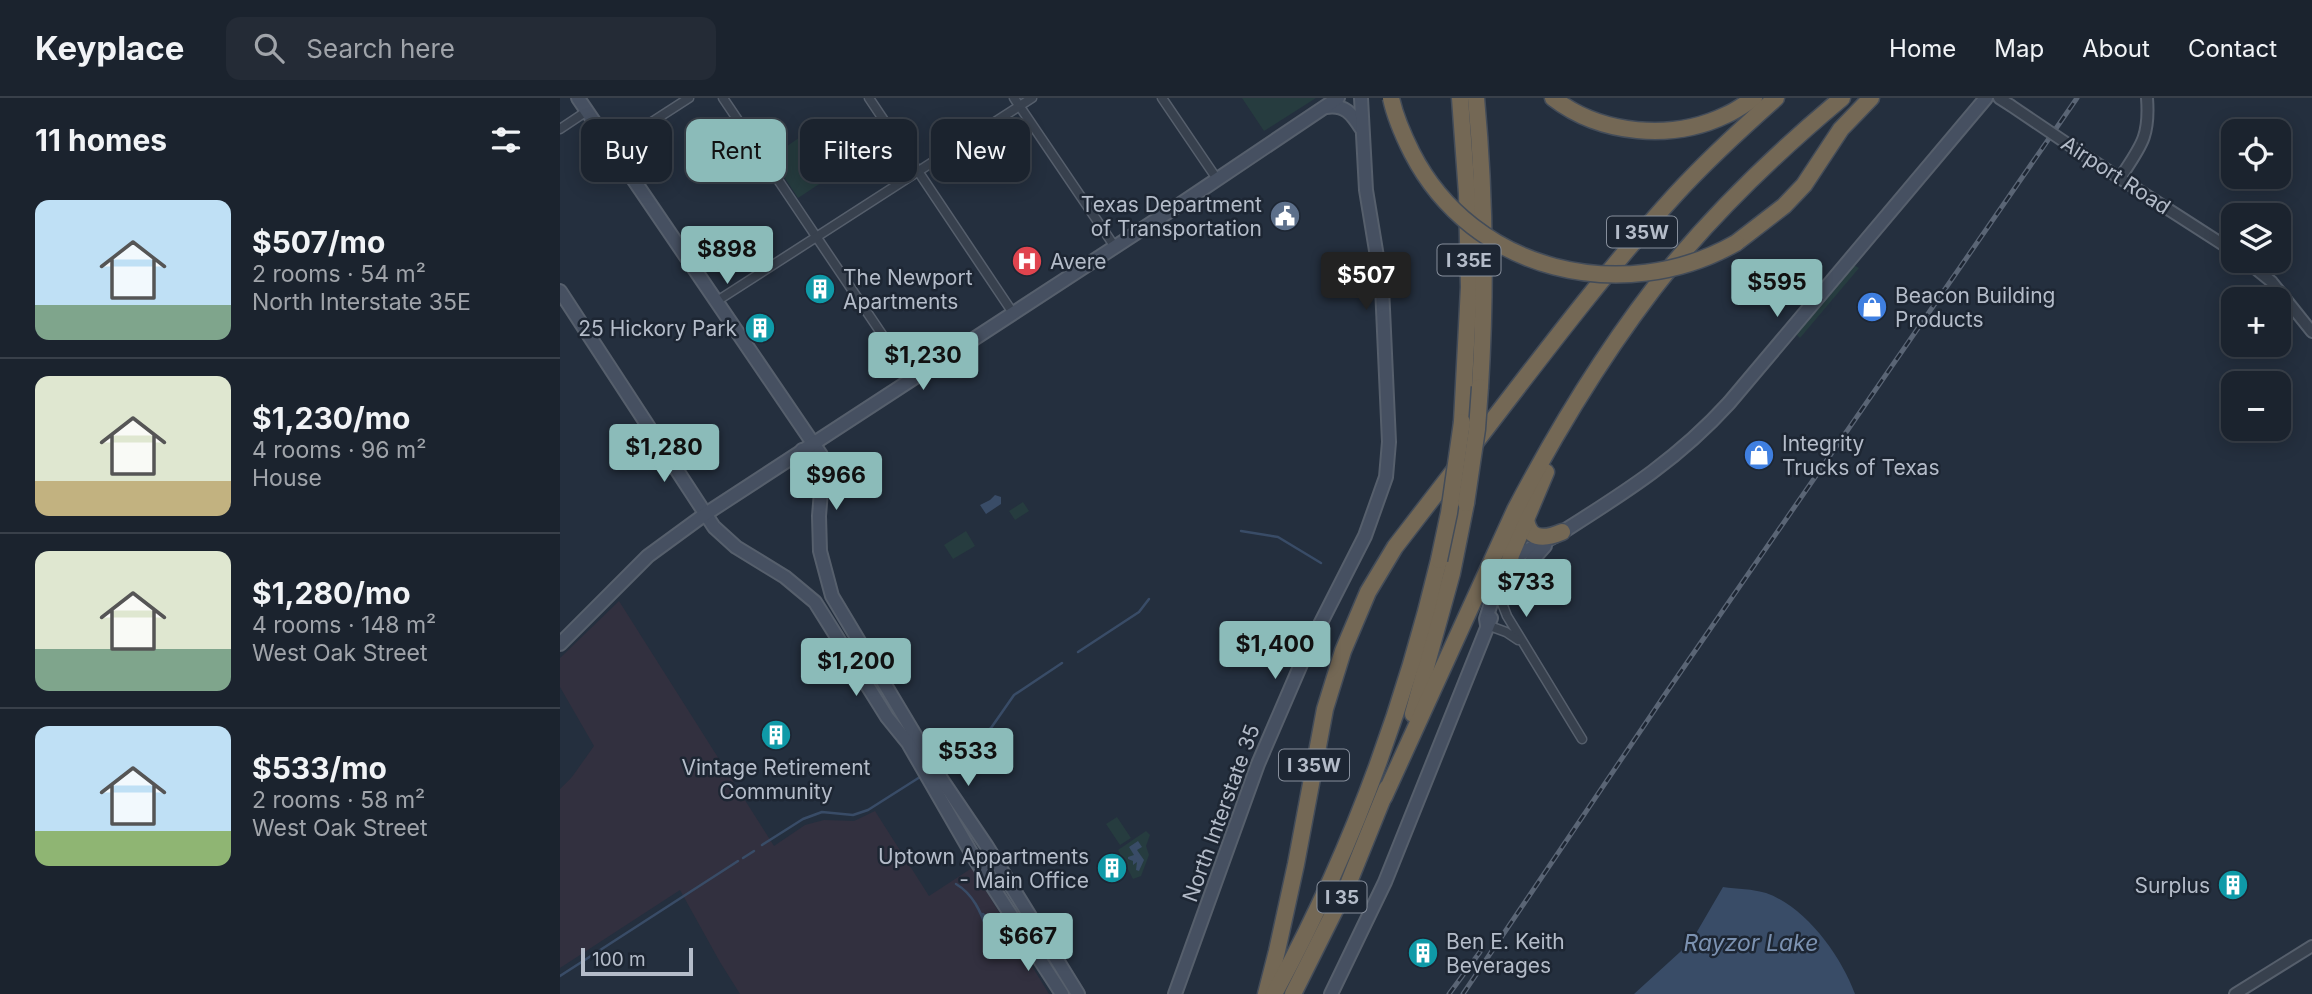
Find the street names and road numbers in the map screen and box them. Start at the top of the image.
street label: Airport Road [2057,130,2175,220]
road number: I 35W [1607,216,1677,248]
road number: I 35E [1438,244,1500,276]
street label: North Interstate 35 [1177,721,1265,905]
road number: I 35W [1279,750,1349,780]
road number: I 35 [1318,882,1366,912]

